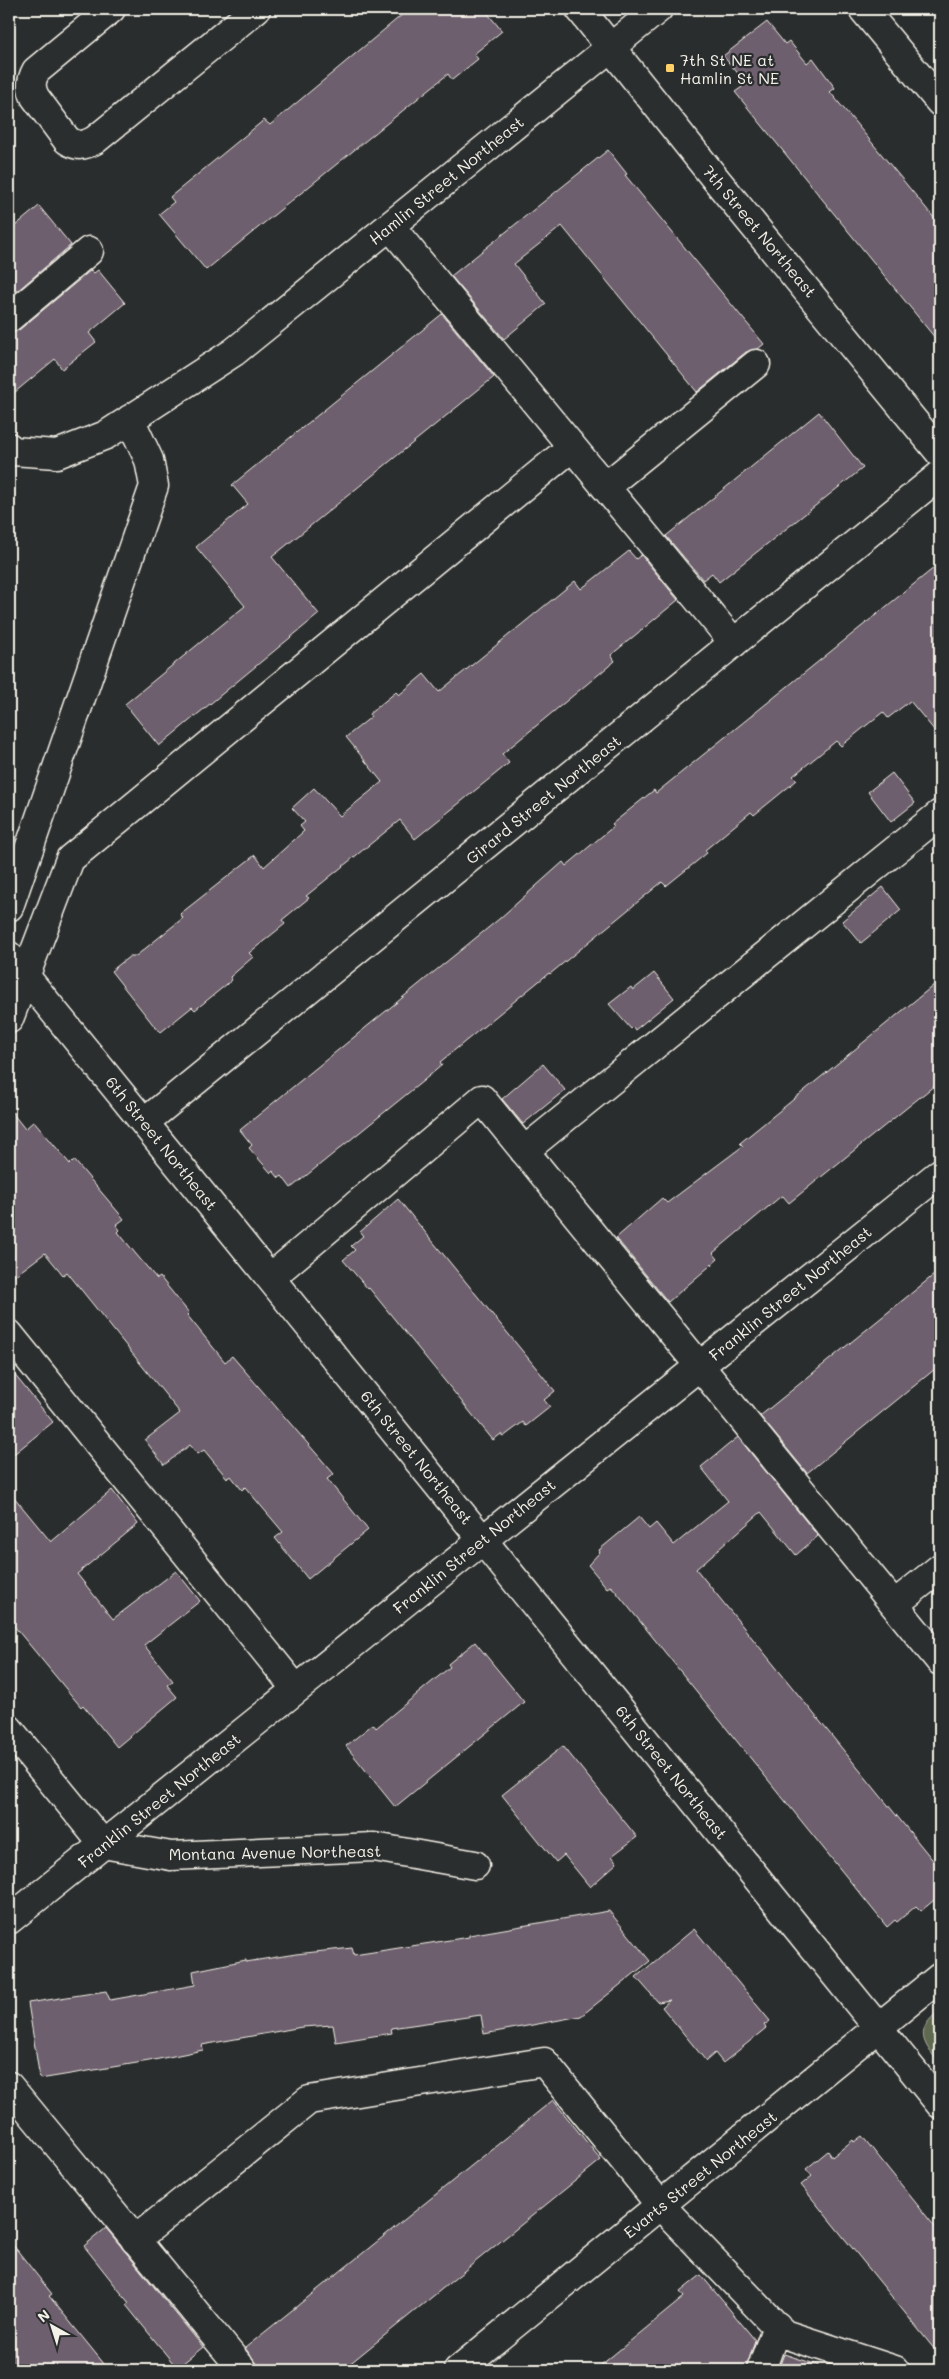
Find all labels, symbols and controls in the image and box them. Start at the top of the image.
place label: 7th St NE at Hamlin St NE [680,49,779,88]
marker: 7th St NE at Hamlin St NE [664,62,676,74]
street label: Hamlin Street Northeast [364,111,528,249]
street label: 7th Street Northeast [699,161,821,301]
street label: Girard Street Northeast [461,730,625,868]
street label: 6th Street Northeast [101,1072,223,1214]
street label: Franklin Street Northeast [704,1221,876,1365]
street label: 6th Street Northeast [356,1386,478,1528]
street label: Franklin Street Northeast [388,1474,560,1618]
street label: 6th Street Northeast [611,1701,733,1843]
street label: Franklin Street Northeast [73,1728,245,1872]
street label: Montana Avenue Northeast [169,1840,381,1864]
street label: Evarts Street Northeast [619,2106,781,2242]
north arrow [28,2302,78,2352]
text: N [33,2305,54,2326]

